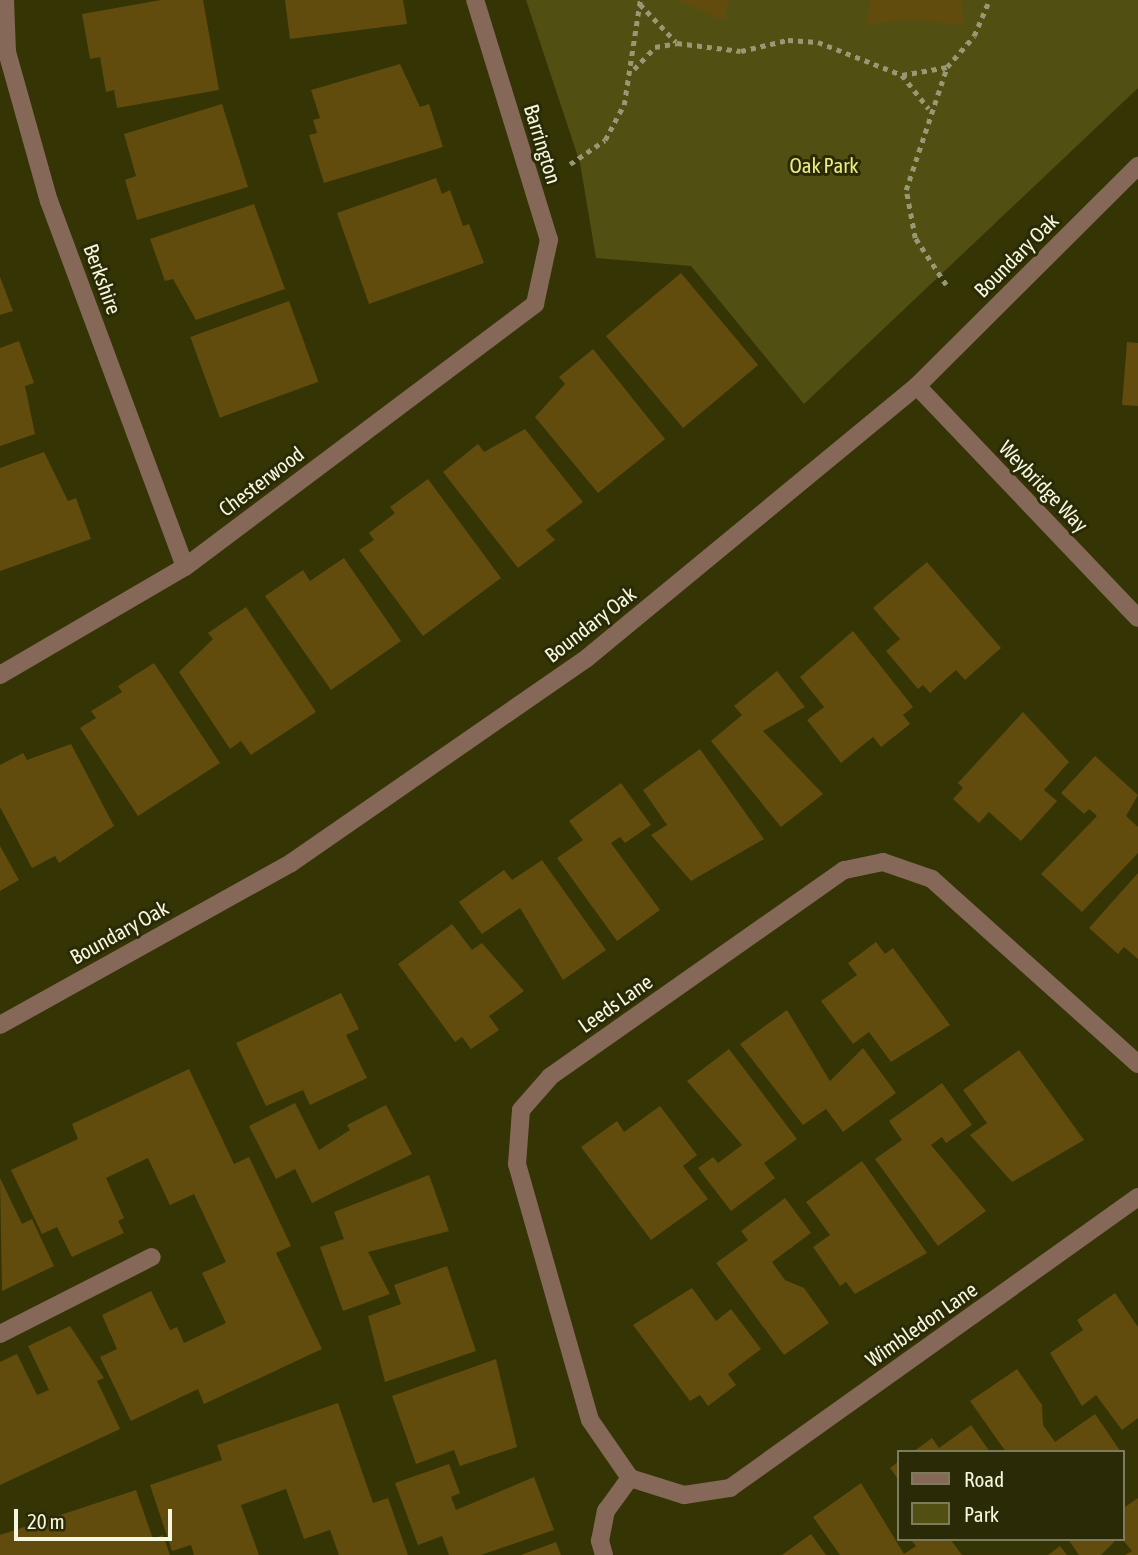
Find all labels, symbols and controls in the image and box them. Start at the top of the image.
street label: Barrington [519,101,567,187]
park label: Oak Park [789,152,859,178]
street label: Boundary Oak [969,208,1063,302]
street label: Berkshire [79,240,127,318]
street label: Weybridge Way [994,435,1094,537]
street label: Chesterwood [213,441,309,521]
street label: Boundary Oak [539,581,641,667]
street label: Boundary Oak [65,895,173,969]
street label: Leeds Lane [573,968,657,1038]
street label: Wimbledon Lane [860,1276,982,1372]
legend [897,1450,1124,1541]
text: Road [964,1467,1004,1491]
scale bar [18,1496,175,1540]
text: Park [964,1502,999,1526]
text: 20 m [27,1509,65,1533]

